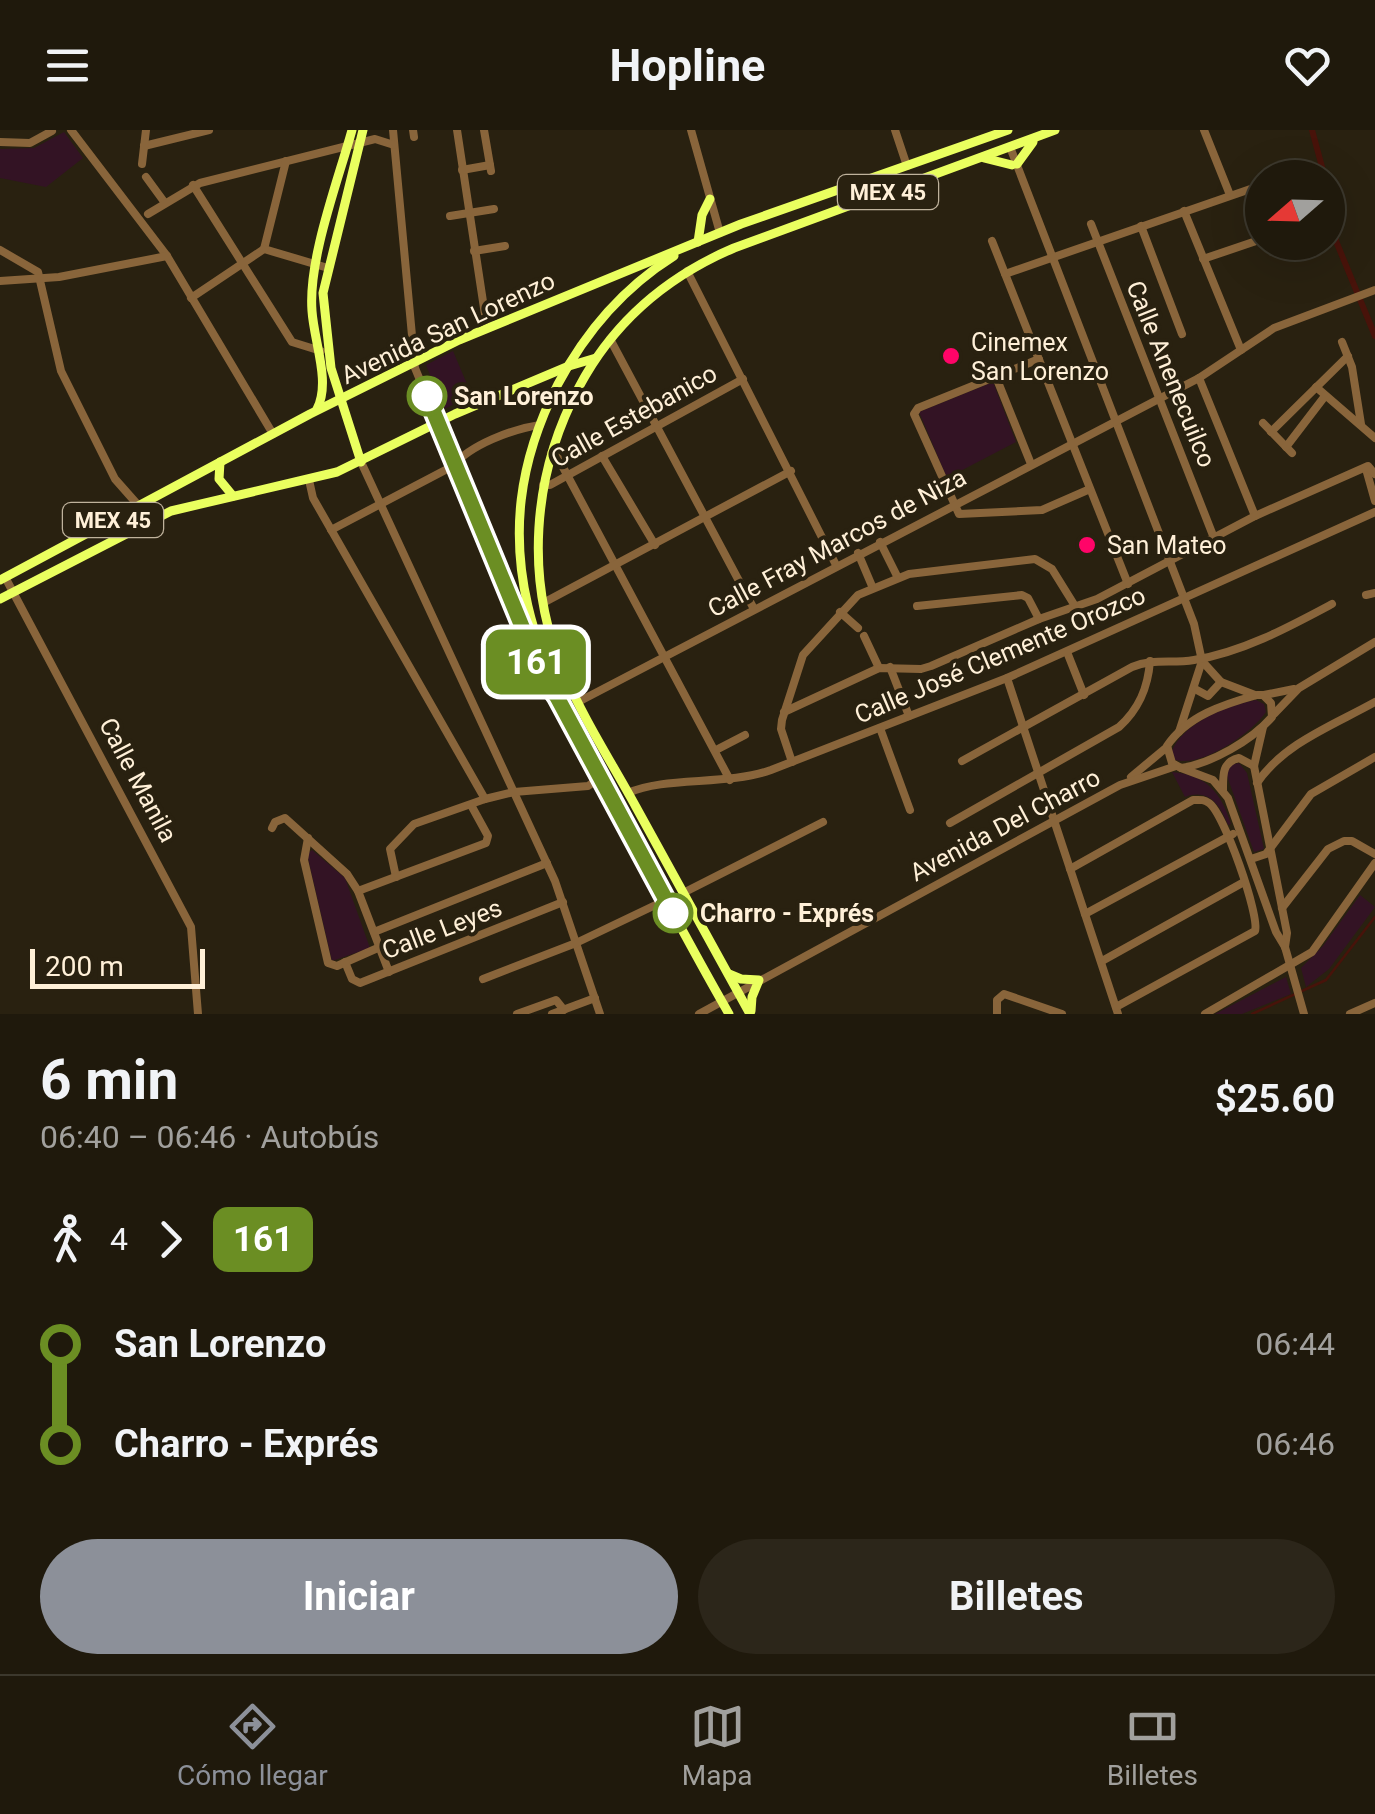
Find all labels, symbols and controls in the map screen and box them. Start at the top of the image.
icon: menu [40,38,95,93]
icon: heart [1280,38,1335,93]
text: Hopline [610,39,765,92]
north arrow [1245,160,1345,260]
map controls [1245,160,1345,260]
road number: MEX 45 [838,175,938,209]
street label: Avenida San Lorenzo [336,266,560,390]
street label: Calle Anenecuilco [1120,277,1222,471]
place label: Cinemex San Lorenzo [971,328,1109,386]
marker: Cinemex San Lorenzo [940,345,962,367]
street label: Calle Estebanico [546,358,722,474]
marker: San Lorenzo [408,377,446,415]
place label: San Lorenzo [454,382,594,411]
street label: Calle Fray Marcos de Niza [703,463,971,623]
road number: MEX 45 [63,503,163,537]
place label: San Mateo [1107,531,1227,560]
marker: San Mateo [1076,534,1098,556]
street label: Calle José Clemente Orozco [850,580,1150,730]
line badge: 161 [478,630,594,694]
text: 161 [506,642,566,683]
street label: Calle Manila [93,713,183,847]
street label: Avenida Del Charro [905,763,1105,887]
street label: Calle Leyes [378,893,506,965]
marker: Charro - Exprés [654,894,692,932]
place label: Charro - Exprés [700,899,874,928]
scale bar [30,944,205,988]
text: 200 m [45,950,124,983]
text: 6 min [40,1048,178,1112]
text: $25.60 [1215,1077,1335,1121]
text: 06:40 – 06:46 · Autobús [40,1118,379,1156]
icon: walk [40,1212,95,1267]
icon: forward [143,1212,198,1267]
text: 161 [233,1219,293,1260]
text: 4 [110,1220,128,1258]
text: San Lorenzo [114,1322,326,1366]
text: 06:44 [1255,1325,1335,1363]
text: Charro - Exprés [114,1422,379,1466]
text: 06:46 [1255,1425,1335,1463]
button: Iniciar [40,1539,678,1654]
button: Billetes [698,1539,1335,1654]
tab: Cómo llegar [177,1699,328,1792]
tab: Mapa [682,1699,753,1792]
tab: Billetes [1107,1699,1198,1792]

